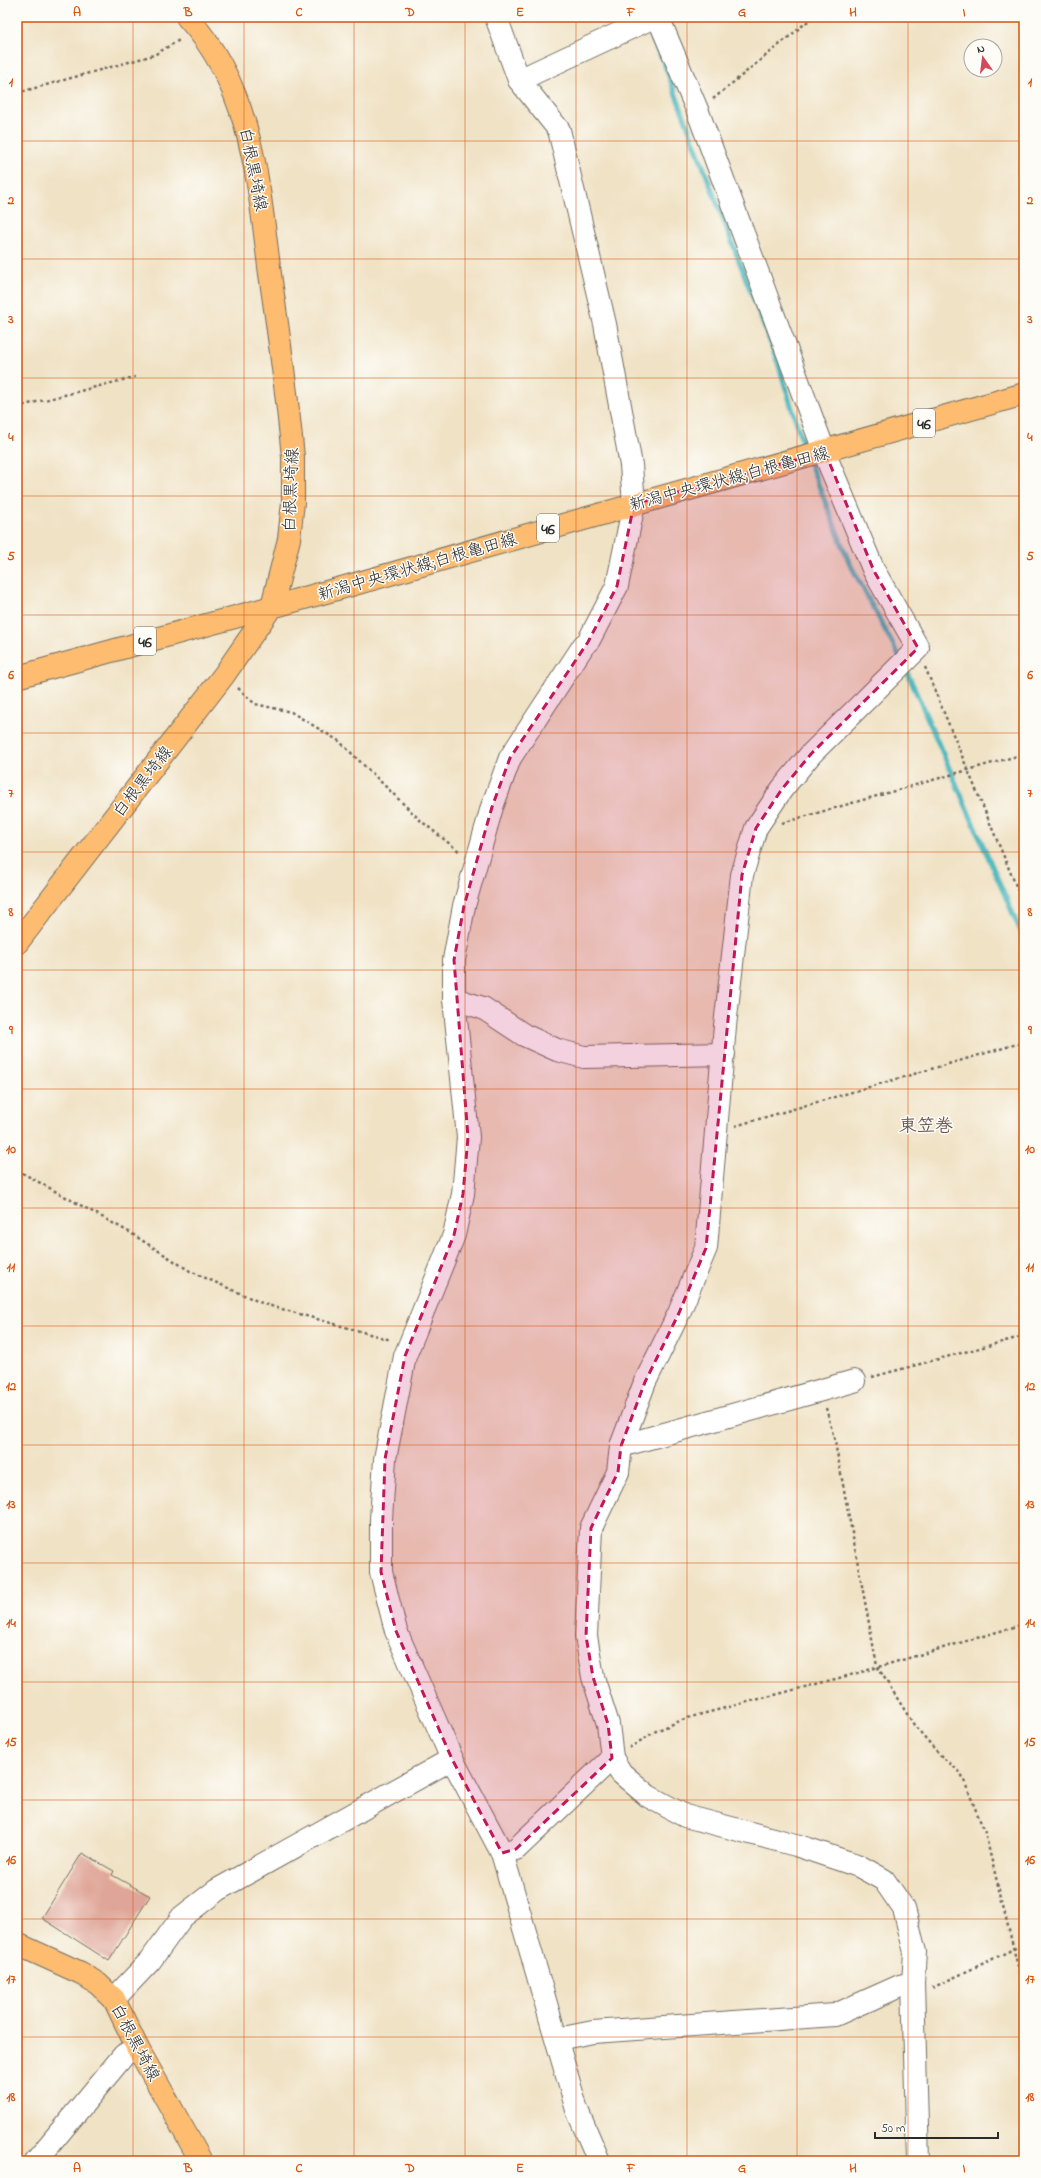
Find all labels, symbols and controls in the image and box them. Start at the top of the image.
text: A [73,3,81,22]
text: B [183,3,193,22]
text: C [295,3,303,22]
text: D [404,3,415,22]
text: E [516,3,524,22]
text: F [626,3,636,22]
text: G [738,3,746,22]
text: H [849,3,857,22]
text: I [962,3,966,22]
north arrow [963,38,1003,78]
text: N [975,41,986,58]
text: 1 [9,73,14,92]
text: 1 [1028,73,1033,92]
street label: 白根黒埼線 [232,125,273,213]
text: 2 [7,191,15,210]
text: 2 [1026,191,1034,210]
text: 3 [7,310,14,329]
text: 3 [1026,310,1033,329]
road number: 46 [913,409,935,437]
text: 4 [7,428,14,447]
text: 4 [1026,428,1033,447]
street label: 新潟中央環状線;白根亀田線 [627,441,832,518]
street label: 白根黒埼線 [278,447,305,533]
road number: 46 [537,514,559,542]
street label: 新潟中央環状線;白根亀田線 [315,527,520,608]
text: 5 [7,547,15,566]
text: 5 [1026,547,1034,566]
road number: 46 [134,627,156,655]
text: 6 [7,666,14,685]
text: 6 [1026,666,1033,685]
street label: 白根黒埼線 [107,741,179,823]
text: 7 [8,784,14,803]
text: 7 [1027,784,1033,803]
text: 8 [8,903,14,922]
text: 8 [1027,903,1033,922]
text: 9 [8,1021,14,1040]
text: 9 [1027,1021,1033,1040]
district label: 東笠巻 [899,1114,953,1140]
text: 10 [6,1140,16,1159]
text: 10 [1025,1140,1035,1159]
text: 11 [7,1258,16,1277]
text: 11 [1026,1258,1035,1277]
text: 12 [6,1377,17,1396]
text: 12 [1025,1377,1036,1396]
text: 13 [6,1495,16,1514]
text: 13 [1025,1495,1035,1514]
text: 14 [6,1614,16,1633]
text: 14 [1025,1614,1035,1633]
text: 15 [5,1733,17,1752]
text: 15 [1024,1733,1036,1752]
text: 16 [6,1851,16,1870]
text: 16 [1025,1851,1035,1870]
text: 17 [6,1970,16,1989]
text: 17 [1025,1970,1035,1989]
street label: 白根黒埼線 [104,1999,166,2086]
text: 18 [6,2088,16,2107]
text: 18 [1025,2088,1035,2107]
scale bar [875,2114,998,2140]
text: 50 m [881,2120,905,2138]
text: A [73,2159,81,2178]
text: B [183,2159,193,2178]
text: C [295,2159,303,2178]
text: D [404,2159,415,2178]
text: E [516,2159,524,2178]
text: F [626,2159,636,2178]
text: G [738,2159,746,2178]
text: H [849,2159,857,2178]
text: I [962,2159,966,2178]

